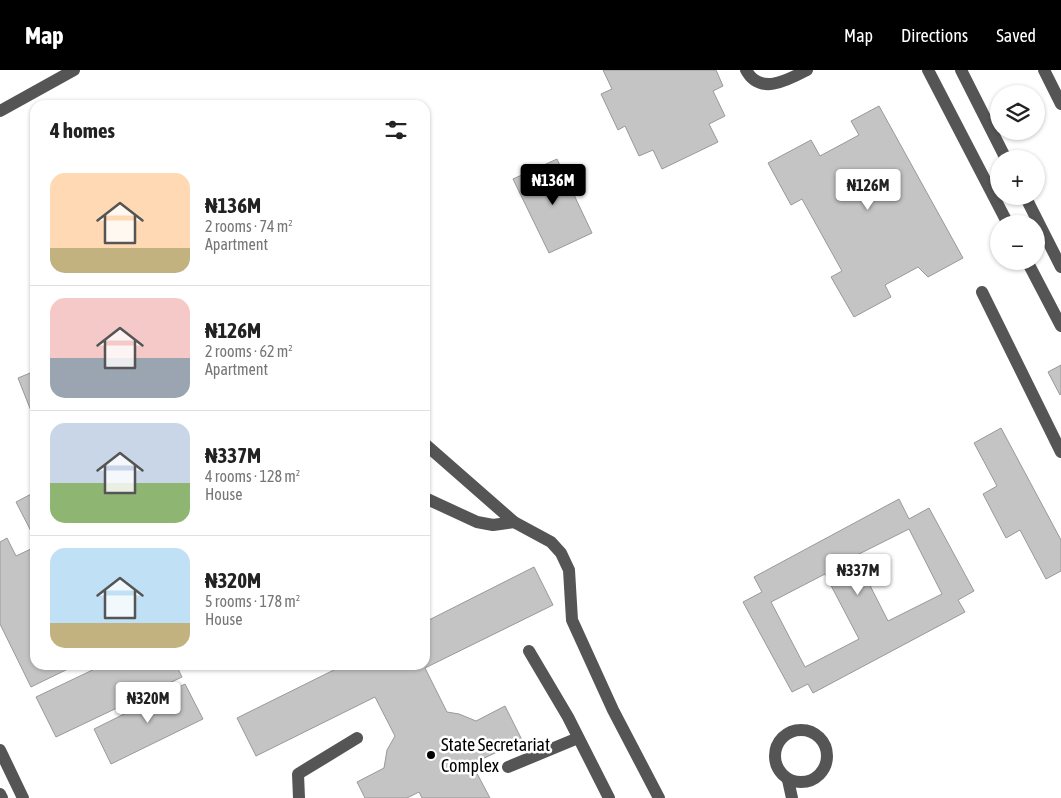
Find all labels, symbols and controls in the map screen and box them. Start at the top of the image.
text: Map [25,22,64,49]
text: Map [844,25,873,46]
text: Directions [901,25,968,46]
text: Saved [996,25,1036,46]
map controls [990,85,1045,270]
button: layers [990,85,1045,140]
icon: filters [382,116,410,144]
text: 4 homes [50,118,115,142]
button: + [990,150,1045,205]
pin: ₦136M [518,164,588,206]
pin: ₦126M [833,168,903,211]
text: ₦136M [532,171,574,189]
text: ₦126M [847,176,889,194]
icon: home [90,193,150,253]
text: ₦136M [205,193,261,217]
button: − [990,215,1045,270]
text: 2 rooms · 74 m² [205,217,293,235]
text: Apartment [205,235,268,253]
icon: home [90,318,150,378]
text: ₦126M [205,318,261,342]
text: 2 rooms · 62 m² [205,342,293,360]
text: Apartment [205,360,268,378]
icon: home [90,443,150,503]
text: ₦337M [205,443,261,467]
text: 4 rooms · 128 m² [205,467,300,485]
text: House [205,485,242,503]
pin: ₦337M [823,554,893,596]
text: ₦337M [837,561,879,579]
icon: home [90,568,150,628]
text: ₦320M [205,568,261,592]
text: 5 rooms · 178 m² [205,592,300,610]
text: House [205,610,242,628]
pin: ₦320M [113,682,183,724]
text: ₦320M [127,689,169,707]
place label: State Secretariat Complex [441,734,550,776]
marker: State Secretariat Complex [425,749,437,761]

